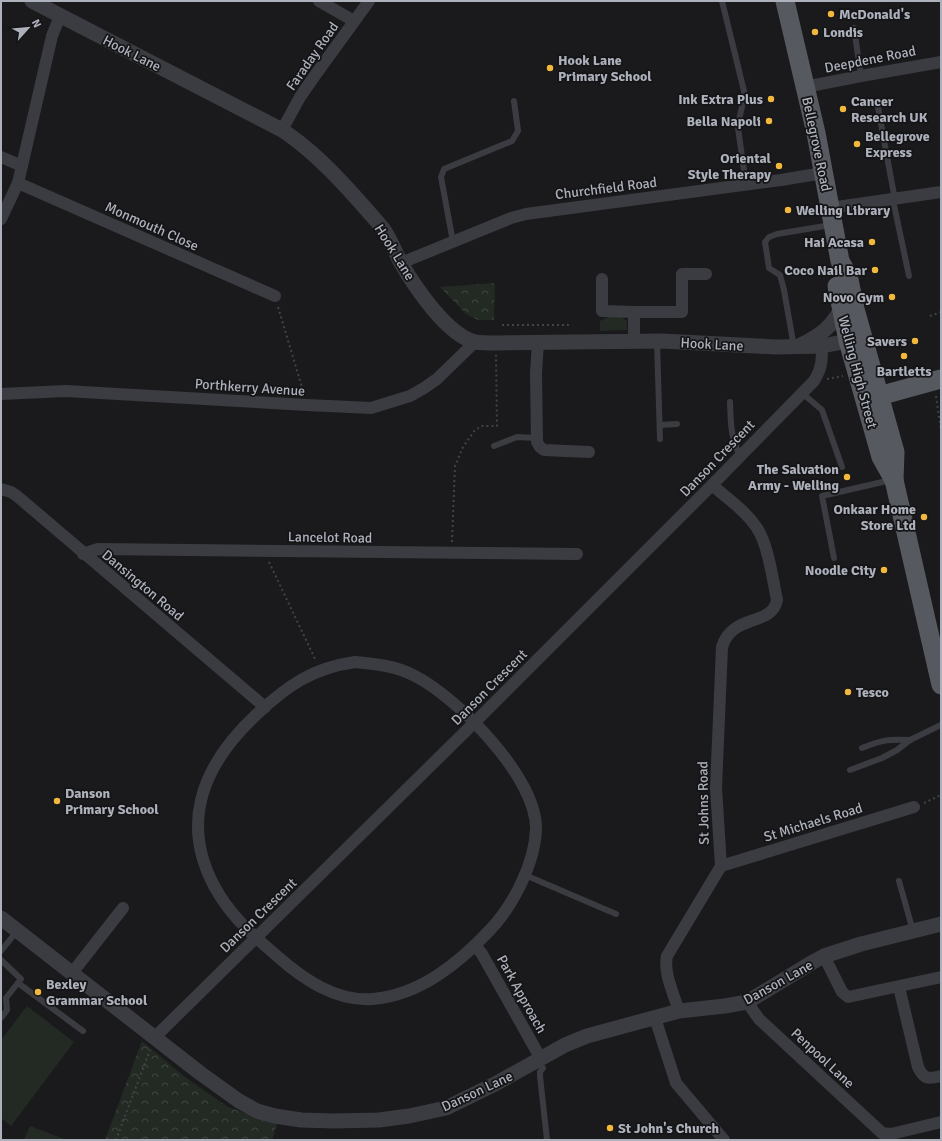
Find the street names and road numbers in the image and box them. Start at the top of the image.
street label: Faraday Road [283,19,342,94]
street label: Hook Lane [100,32,164,75]
street label: Deepdene Road [823,42,917,77]
street label: Bellegrove Road [798,95,835,193]
street label: Churchfield Road [554,174,658,203]
street label: Monmouth Close [102,198,201,255]
street label: Hook Lane [371,221,418,283]
street label: Welling High Street [834,314,881,430]
street label: Hook Lane [680,334,744,355]
street label: Porthkerry Avenue [194,375,306,400]
street label: Danson Crescent [676,416,758,500]
street label: Lancelot Road [288,528,372,547]
street label: Dansington Road [98,546,187,624]
street label: Danson Crescent [448,646,531,729]
street label: St Johns Road [694,761,713,845]
street label: St Michaels Road [762,799,865,846]
street label: Danson Crescent [216,874,300,956]
street label: Park Approach [493,952,550,1036]
street label: Danson Lane [741,956,816,1008]
street label: Penpool Lane [788,1025,858,1092]
street label: Danson Lane [439,1068,516,1115]

